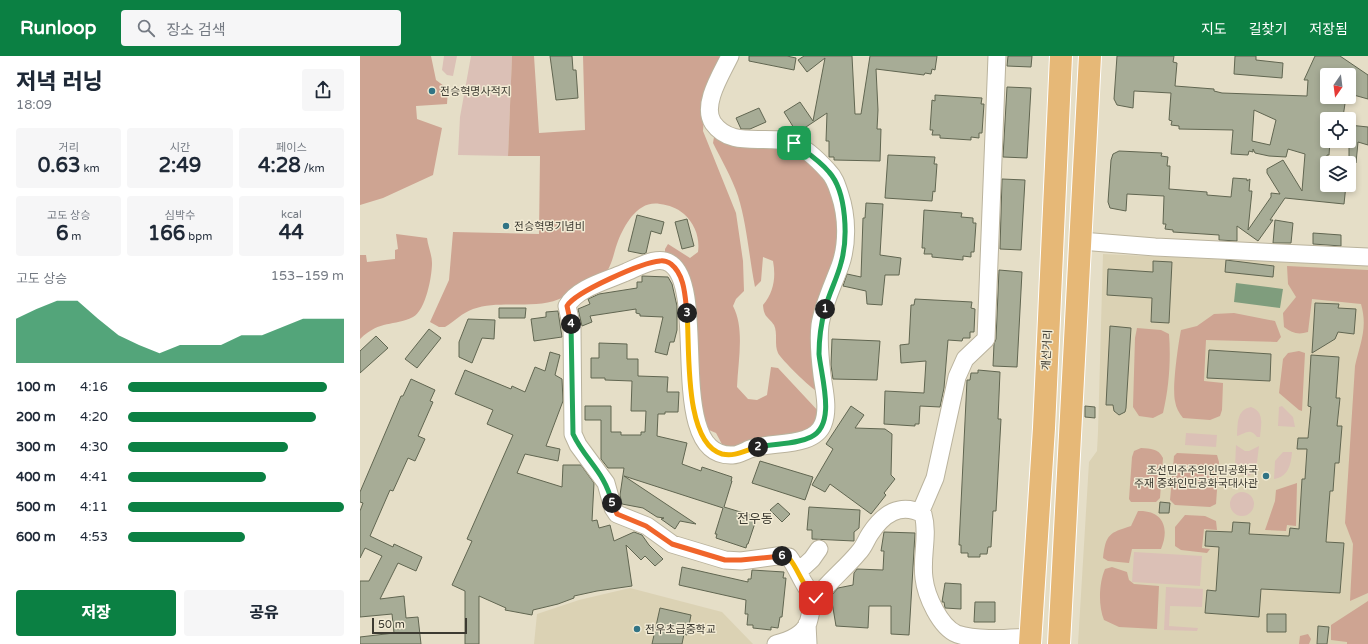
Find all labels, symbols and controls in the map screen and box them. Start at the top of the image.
search box [121,10,401,46]
text: Runloop [20,17,97,39]
icon: search [135,17,157,39]
text: 장소 검색 [167,21,226,39]
text: 지도 [1201,21,1227,38]
text: 길찾기 [1249,21,1287,38]
text: 저장됨 [1309,21,1348,38]
north arrow [1320,68,1356,104]
map controls [1320,68,1356,192]
text: 저녁 러닝 [16,69,103,95]
button: share [302,69,344,111]
place label: 전승혁명사적지 [440,85,511,98]
marker: 전승혁명사적지 [427,86,437,96]
text: 18:09 [16,97,52,113]
button: locate [1320,112,1356,148]
pin [777,126,811,160]
icon: arrive [783,132,805,154]
text: 거리 [59,141,79,154]
text: 시간 [170,141,190,154]
text: 페이스 [276,141,307,154]
text: 0.63 [38,154,81,178]
text: 2:49 [159,154,201,178]
text: 4:28 [258,154,301,178]
button: layers [1320,156,1356,192]
text: km [81,162,100,175]
text: /km [301,162,325,175]
text: kcal [281,208,302,221]
text: 고도 상승 [47,209,90,222]
text: 심박수 [165,209,195,222]
place label: 전승혁명기념비 [514,220,585,233]
text: 44 [279,221,304,245]
marker: 전승혁명기념비 [501,221,511,231]
text: 6 [56,222,68,246]
text: 166 [148,222,185,246]
text: m [68,230,81,243]
text: bpm [185,230,212,243]
text: 153–159 m [271,268,344,284]
text: 고도 상승 [16,271,67,287]
pin: 1 [815,299,835,319]
text: 1 [822,302,828,315]
pin: 3 [677,303,697,323]
text: 3 [684,306,690,319]
pin: 4 [561,314,581,334]
text: 4 [568,317,574,330]
street label: 개선거리 [1039,329,1055,371]
text: 100 m [16,379,56,395]
text: 4:16 [80,379,108,395]
text: 200 m [16,409,56,425]
text: 4:20 [80,409,108,425]
pin: 2 [748,437,768,457]
text: 300 m [16,439,56,455]
text: 4:30 [80,439,108,455]
text: 2 [755,440,761,453]
place label: 조선민주주의인민공화국 주재 중화인민공화국대사관 [1134,464,1258,490]
text: 400 m [16,469,56,485]
text: 4:41 [80,469,108,485]
marker: 조선민주주의인민공화국 주재 중화인민공화국대사관 [1261,471,1271,481]
pin: 5 [602,493,622,513]
text: 5 [609,496,615,509]
text: 500 m [16,499,56,515]
text: 4:11 [80,499,108,515]
district label: 전우동 [737,511,773,527]
text: 600 m [16,529,56,545]
text: 4:53 [80,529,108,545]
pin: 6 [772,546,792,566]
text: 6 [779,549,785,562]
pin [799,581,833,615]
icon: check [805,587,827,609]
button: 저장 [16,590,176,636]
button: 공유 [184,590,344,636]
scale bar [372,616,467,635]
text: 50 m [378,618,405,631]
place label: 전우초급중학교 [645,623,716,636]
marker: 전우초급중학교 [632,624,642,634]

